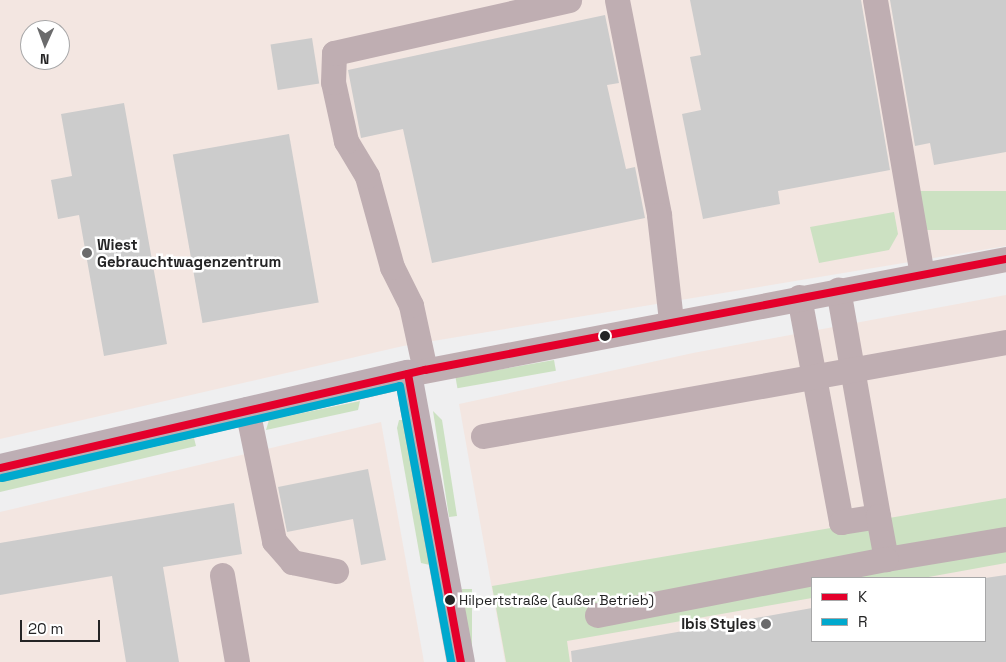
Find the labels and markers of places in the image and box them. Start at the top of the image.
place label: Wiest Gebrauchtwagenzentrum [97,235,281,270]
marker: Wiest Gebrauchtwagenzentrum [81,247,93,259]
unlabelled marker [600,331,610,341]
place label: Hilpertstraße (außer Betrieb) [459,592,654,608]
marker: Hilpertstraße (außer Betrieb) [445,595,455,605]
place label: Ibis Styles [681,615,756,633]
marker: Ibis Styles [760,618,772,630]

